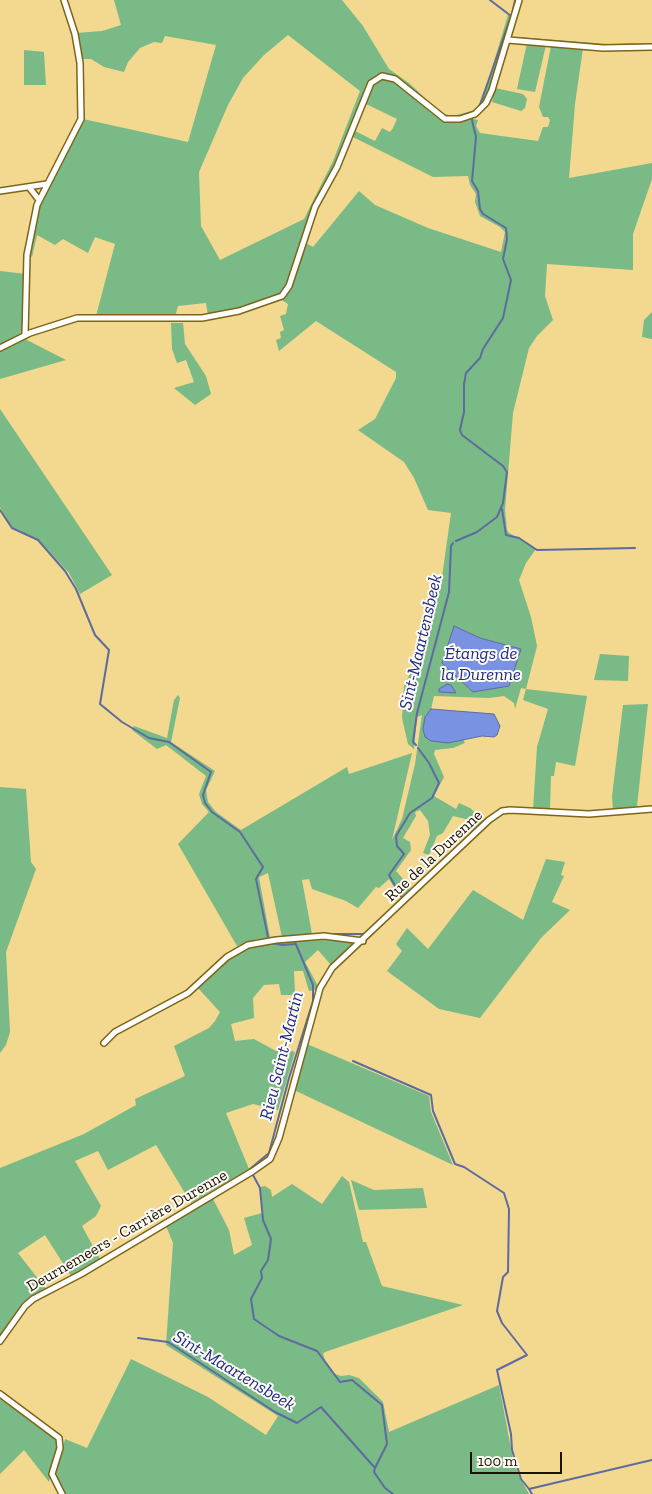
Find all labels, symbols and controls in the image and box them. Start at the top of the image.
water label: Sint-Maartensbeek [395,572,447,712]
water label: Étangs de la Durenne [441,643,521,686]
street label: Rue de la Durenne [381,806,487,906]
water label: Rieu Saint-Martin [256,990,308,1122]
street label: Deurnemeers - Carrière Durenne [23,1166,231,1296]
water label: Sint-Maartensbeek [169,1326,299,1416]
scale bar [472,1442,564,1474]
text: 100 m [478,1452,517,1470]

